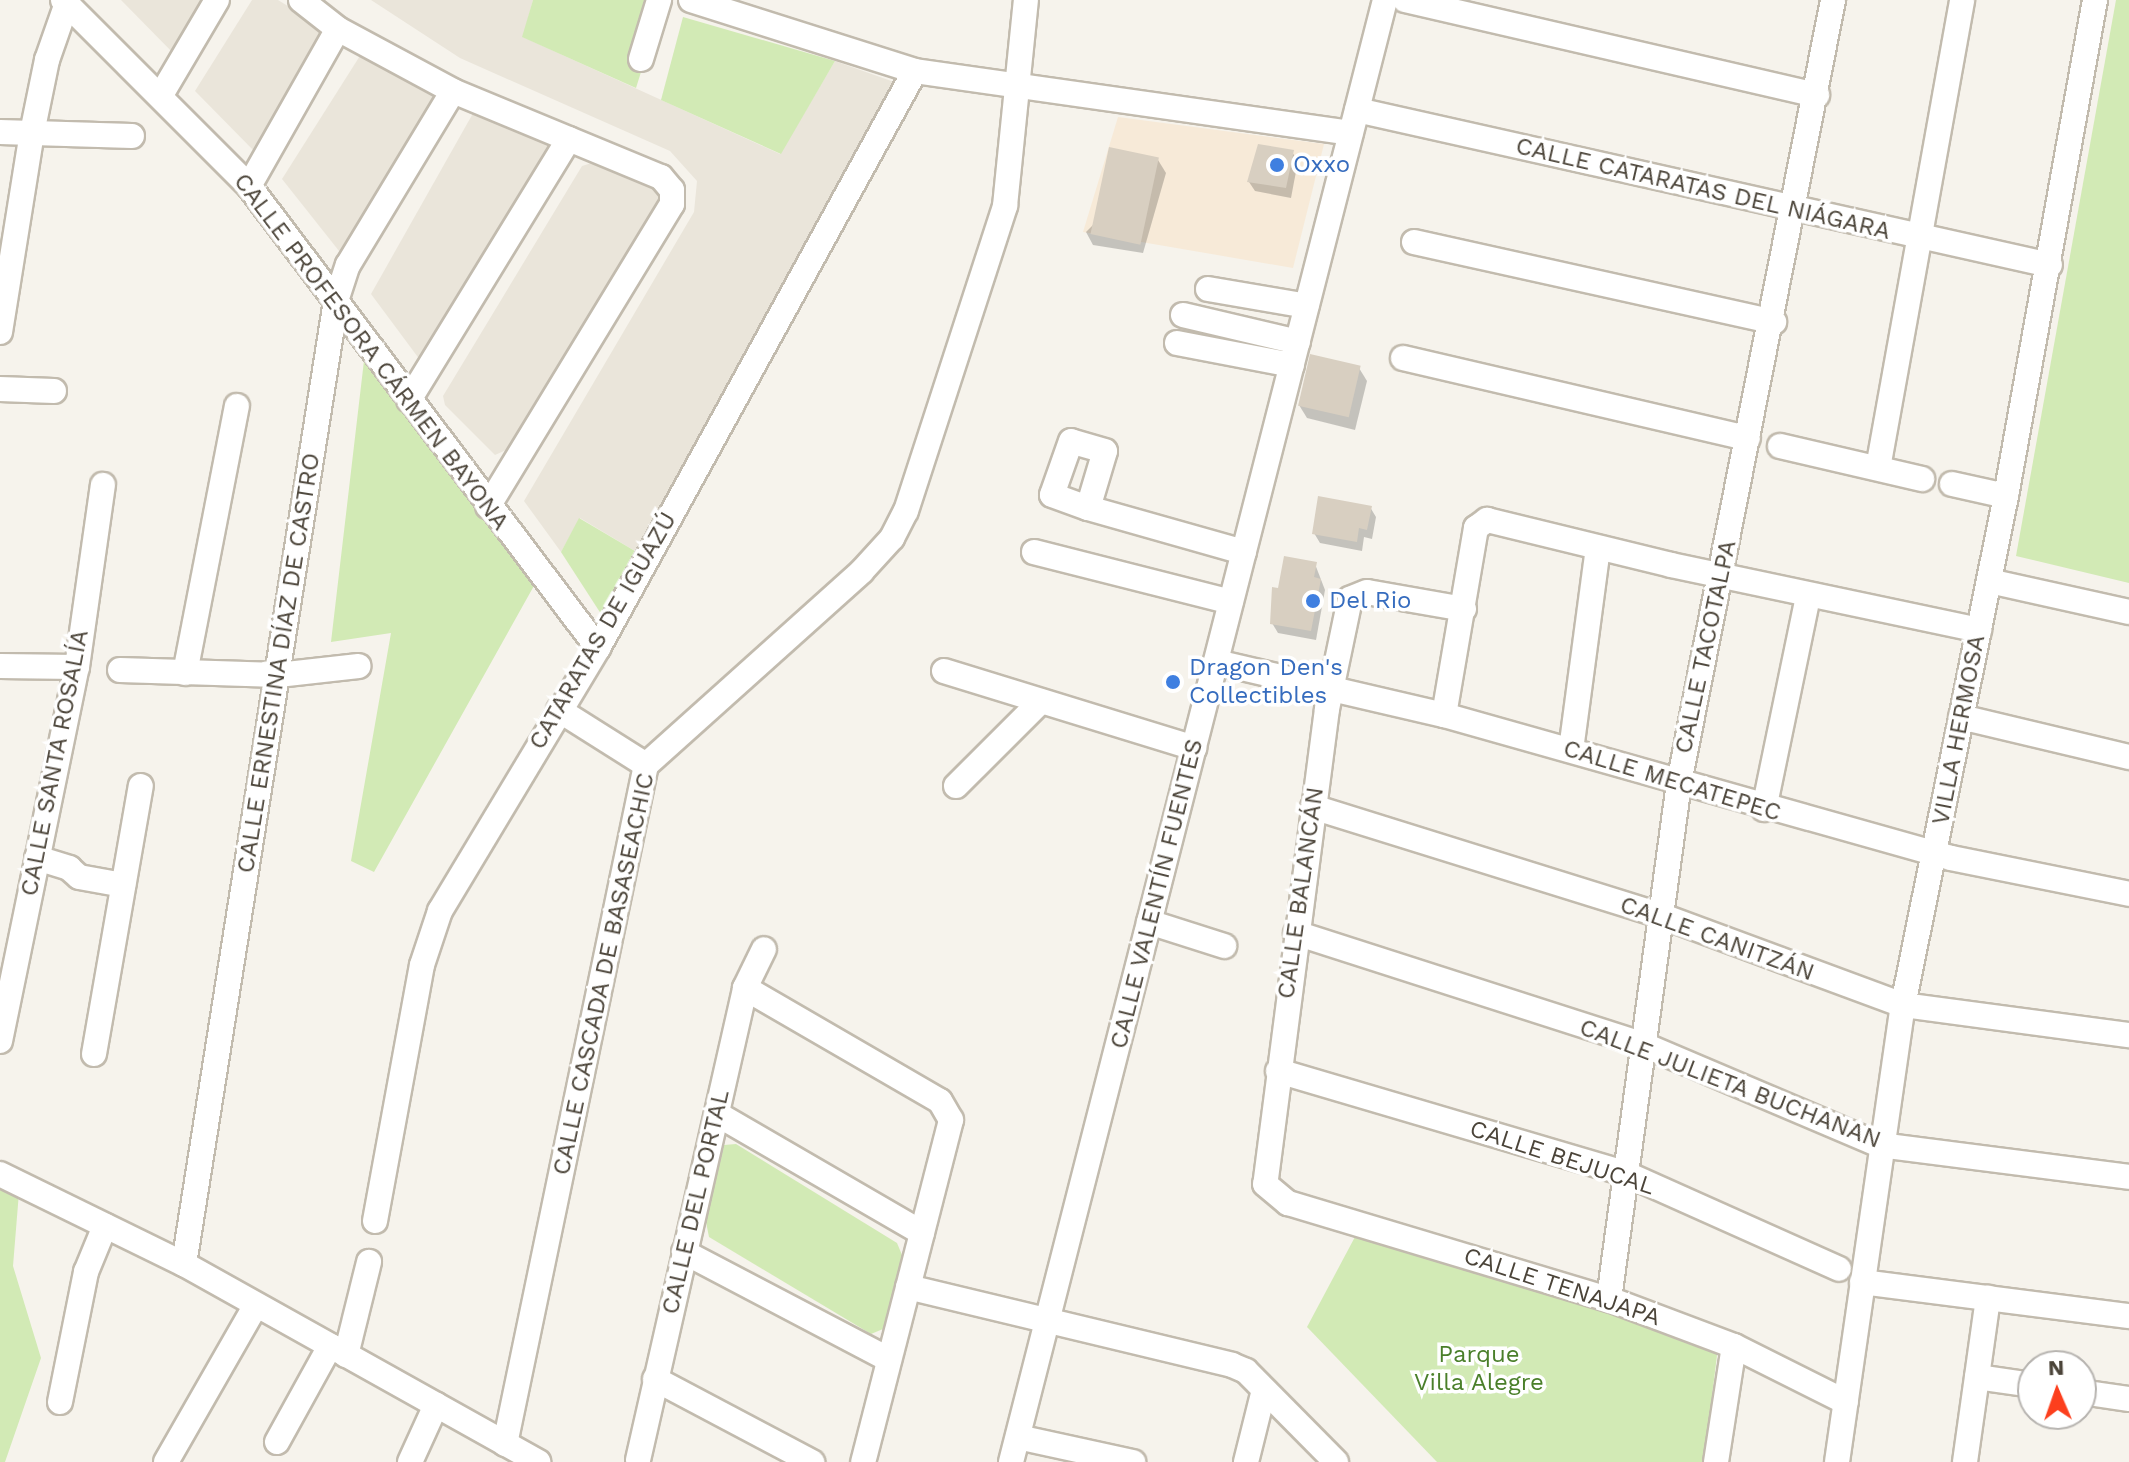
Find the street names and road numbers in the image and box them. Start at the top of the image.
street label: CALLE CATARATAS DEL NIÁGARA [1513,132,1893,246]
street label: CALLE PROFESORA CÁRMEN BAYONA [227,167,515,537]
street label: CALLE ERNESTINA DÍAZ DE CASTRO [231,450,327,876]
street label: CATARATAS DE IGUAZÚ [523,507,683,755]
street label: CALLE TACOTALPA [1669,537,1743,757]
street label: CALLE SANTA ROSALÍA [15,627,95,899]
street label: VILLA HERMOSA [1926,632,1992,828]
street label: CALLE MECATEPEC [1560,734,1784,828]
street label: CALLE VALENTÍN FUENTES [1104,736,1210,1052]
street label: CALLE CASCADA DE BASASEACHIC [547,770,661,1178]
street label: CALLE BALANCÁN [1272,785,1330,1001]
street label: CALLE CANITZÁN [1616,890,1818,988]
street label: CALLE JULIETA BUCHANAN [1575,1013,1885,1155]
street label: CALLE DEL PORTAL [656,1087,736,1317]
street label: CALLE BEJUCAL [1466,1115,1658,1201]
street label: CALLE TENAJAPA [1460,1241,1664,1333]

